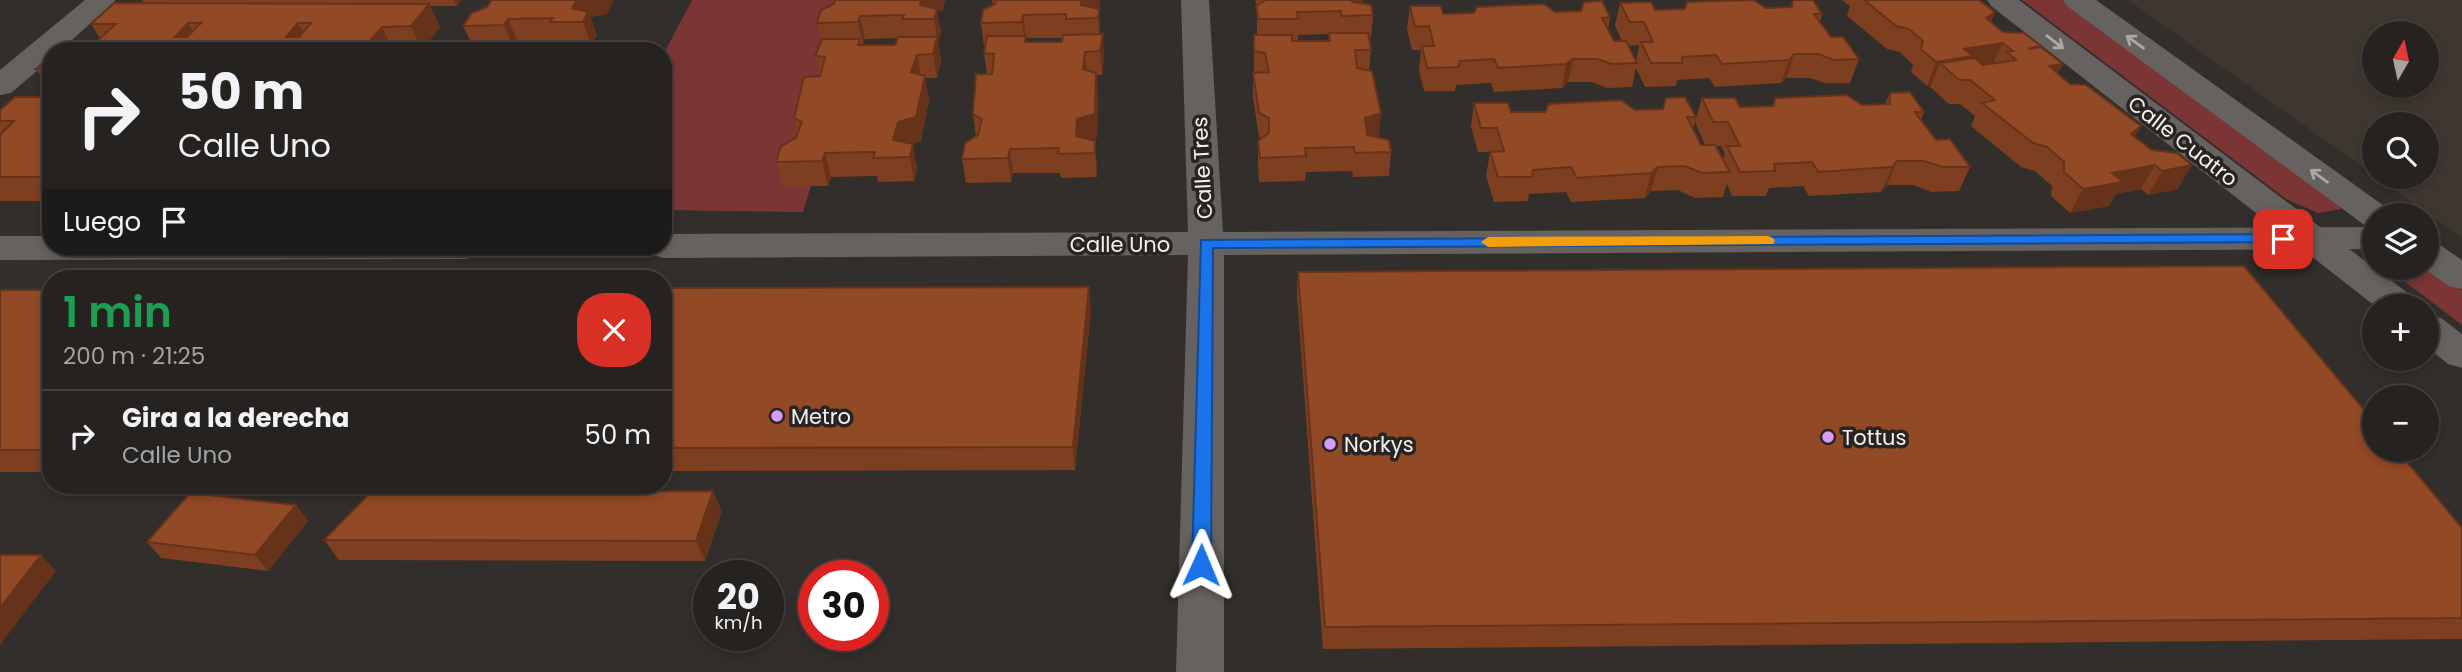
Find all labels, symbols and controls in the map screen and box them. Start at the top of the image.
north arrow [2362,21,2440,98]
map controls [2362,21,2439,462]
one-way arrow [2045,34,2064,49]
one-way arrow [2126,35,2145,49]
text: 50 m [178,58,304,126]
icon: right [63,70,154,161]
street label: Calle Cuatro [2122,89,2244,193]
button: search [2362,112,2439,189]
street label: Calle Tres [1185,116,1219,220]
text: Calle Uno [178,123,331,168]
one-way arrow [2310,169,2329,184]
icon: arrive [155,203,193,241]
button: layers [2362,203,2439,280]
text: Luego [63,204,141,240]
pin [2253,209,2313,269]
icon: arrive [2264,220,2302,258]
street label: Calle Uno [1070,230,1170,259]
text: 1 min [63,283,172,342]
button: close [577,293,651,367]
button: + [2362,294,2439,371]
text: 200 m · 21:25 [63,340,205,372]
button: − [2362,385,2439,462]
text: Gira a la derecha [122,400,350,436]
place label: Metro [791,402,851,431]
marker: Metro [769,408,785,424]
icon: right [63,417,101,455]
text: 50 m [585,417,651,453]
place label: Tottus [1842,423,1907,452]
marker: Tottus [1820,429,1836,445]
place label: Norkys [1344,430,1414,459]
marker: Norkys [1322,436,1338,452]
text: Calle Uno [122,439,232,471]
position arrow [1164,528,1238,602]
speed limit sign: 30 [798,560,889,651]
text: 20 [717,572,760,621]
text: km/h [715,610,762,635]

